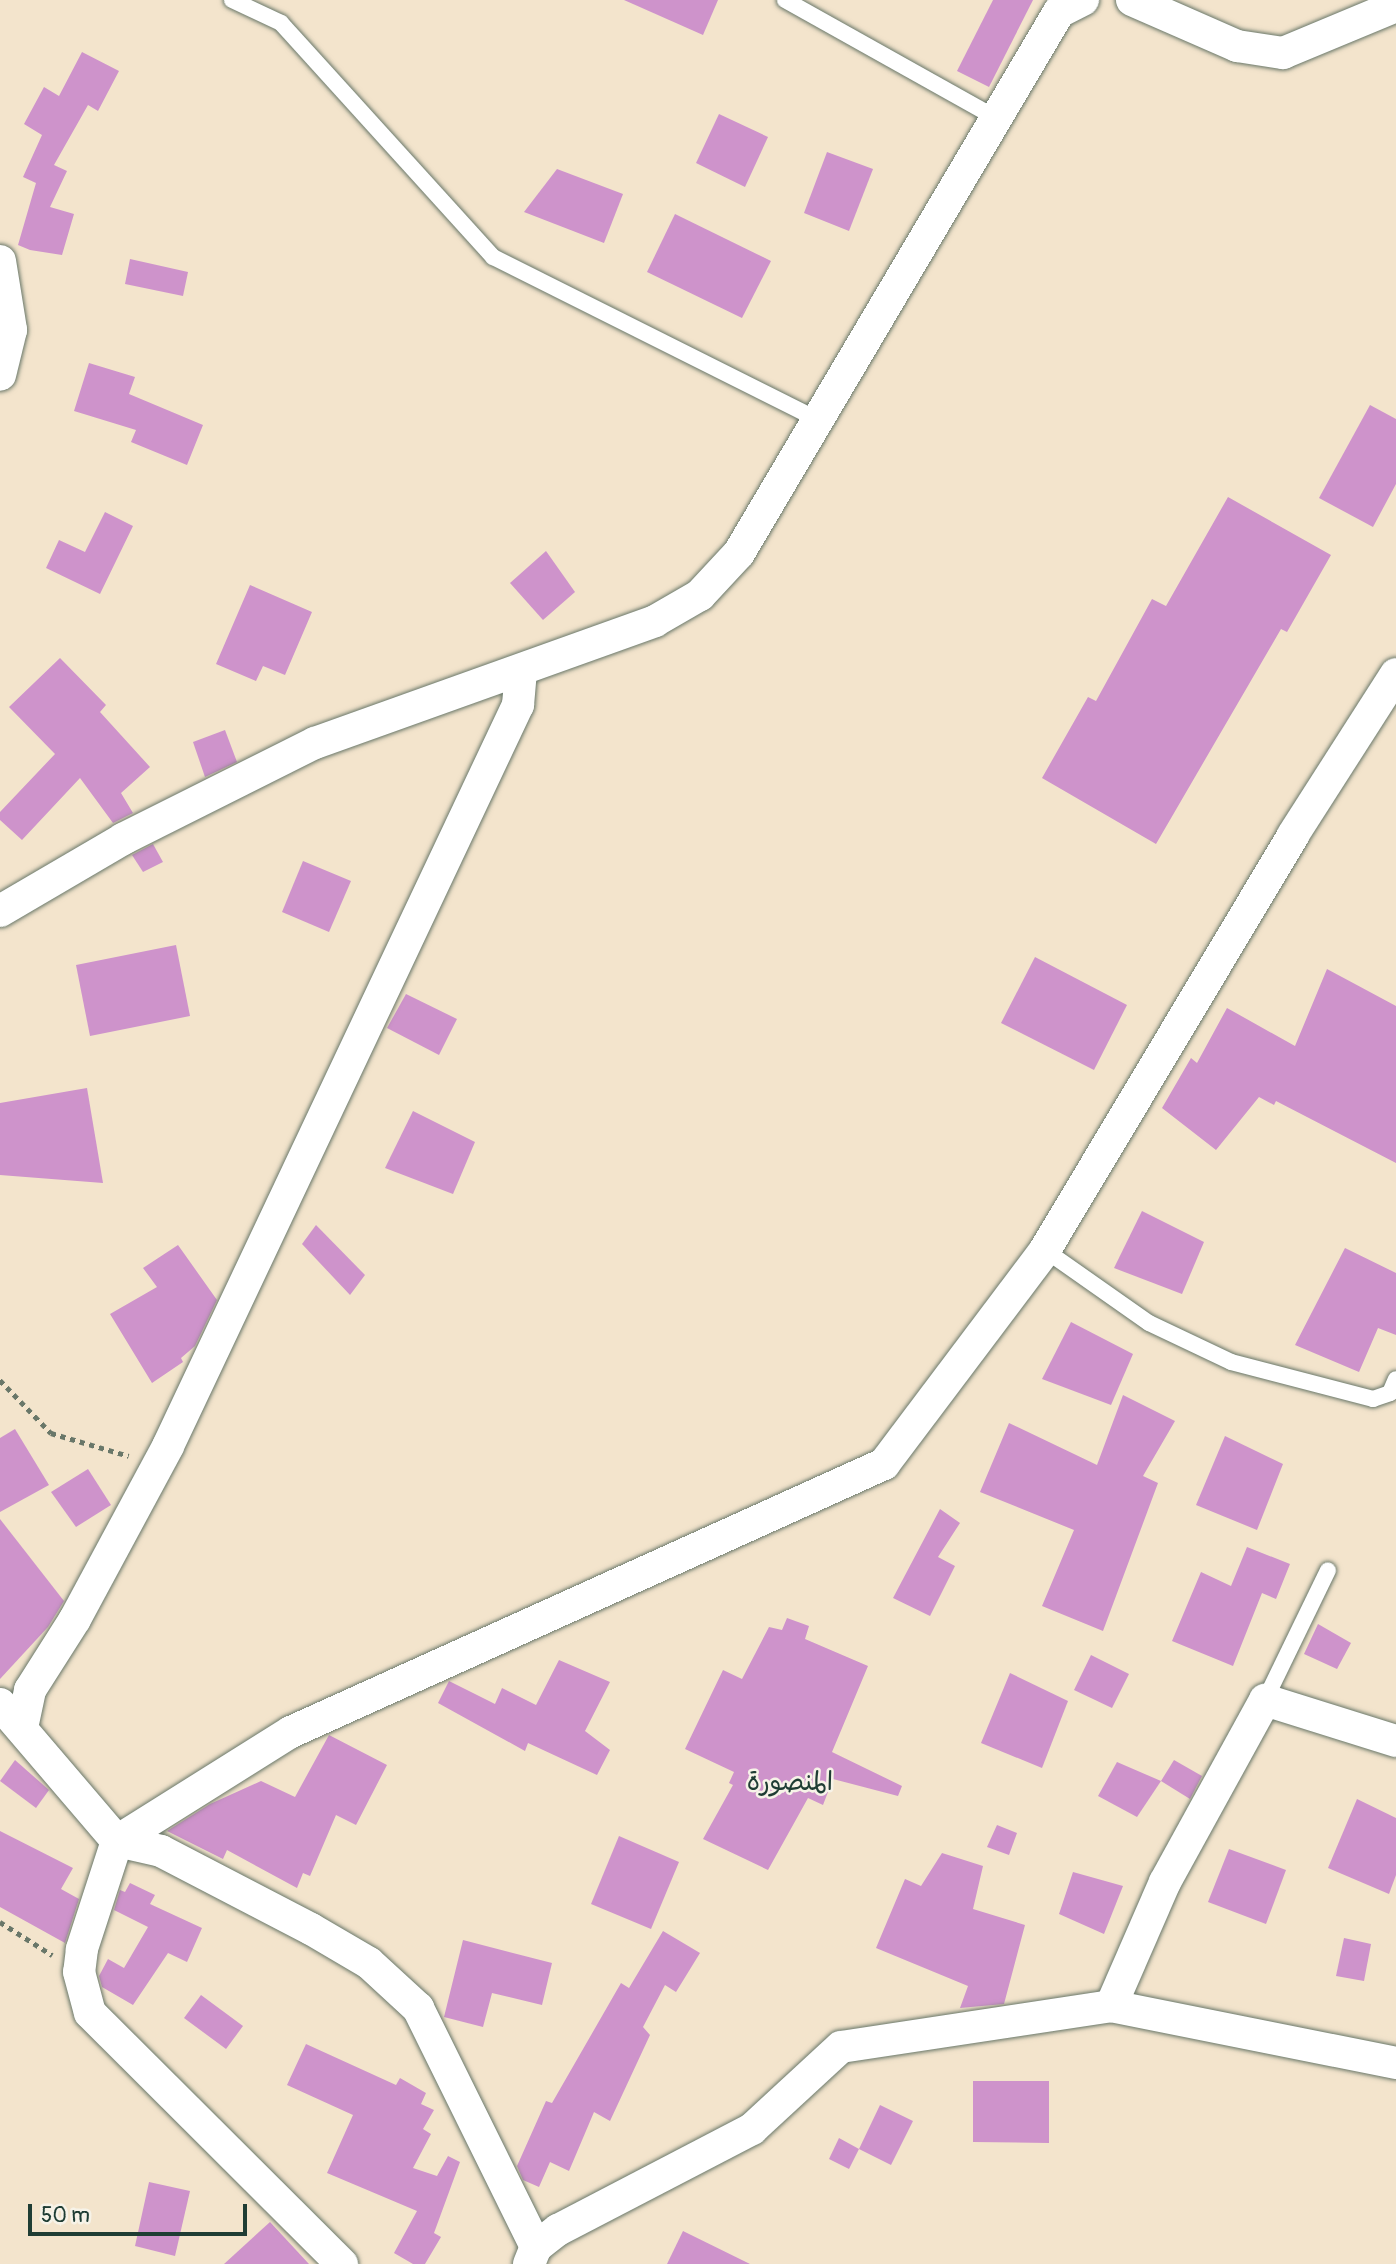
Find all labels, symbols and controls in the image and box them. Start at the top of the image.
district label: المنصورة [747,1767,833,1799]
scale bar [32,2190,250,2234]
text: 50 m [41,2202,90,2229]

